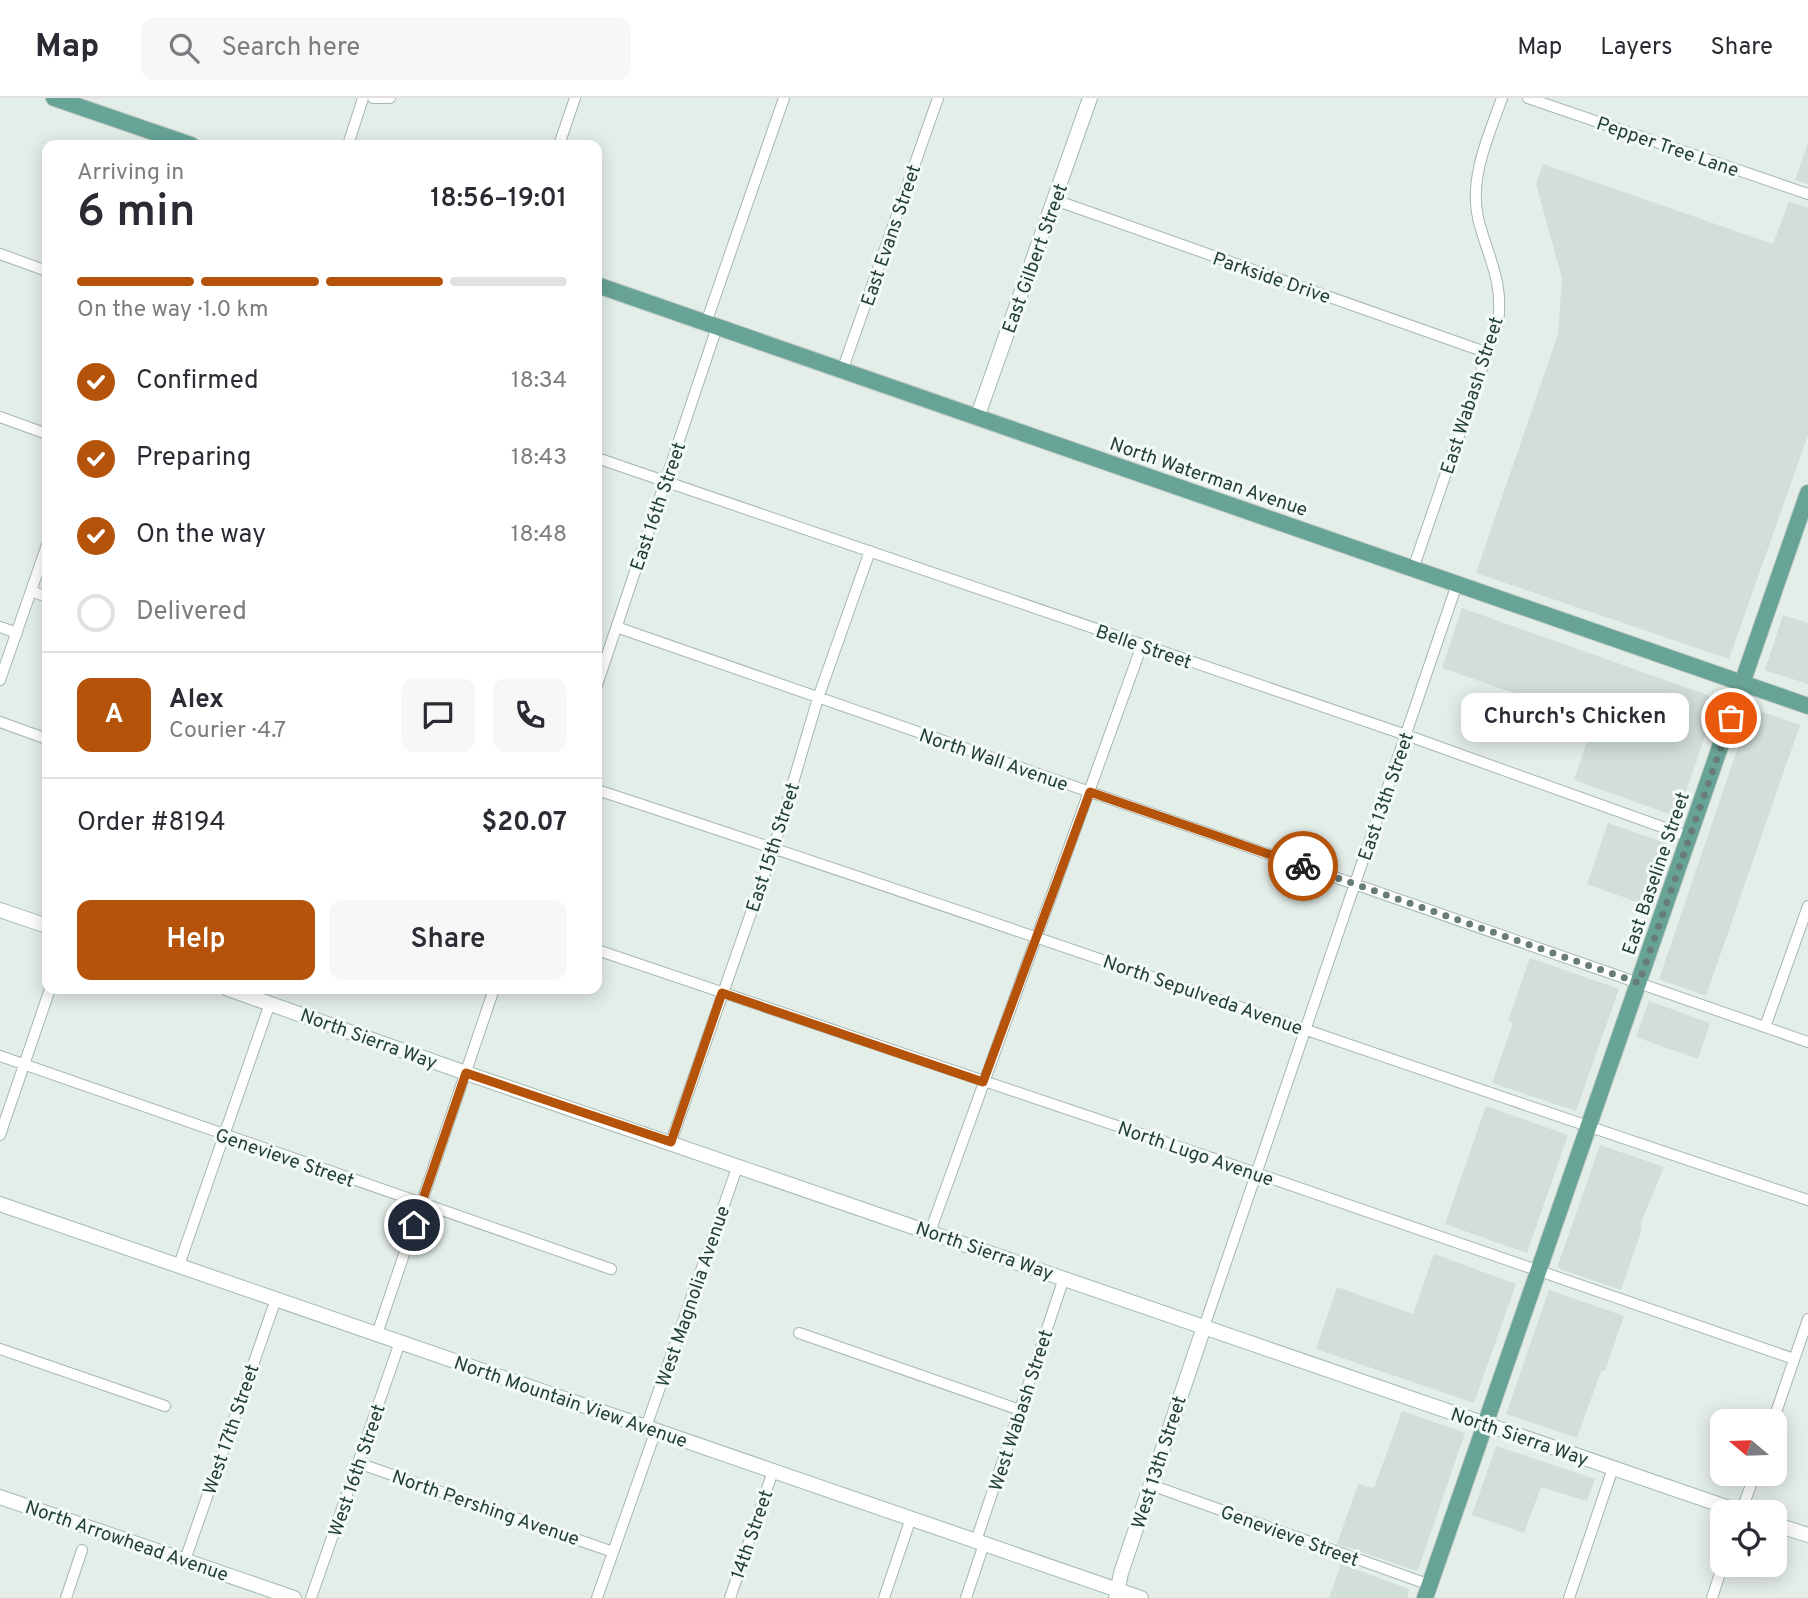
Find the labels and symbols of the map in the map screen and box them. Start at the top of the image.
street label: Pepper Tree Lane [1593,112,1742,184]
street label: East Evans Street [856,162,927,310]
street label: East Gilbert Street [998,181,1074,337]
street label: Parkside Drive [1209,248,1333,310]
street label: East Wabash Street [1436,314,1510,477]
street label: North Waterman Avenue [1106,433,1310,523]
street label: East 16th Street [626,439,692,574]
street label: Belle Street [1092,620,1194,675]
pin [1701,688,1761,748]
callout: Church's Chicken [1462,694,1689,742]
street label: North Wall Avenue [916,724,1071,798]
street label: East 13th Street [1354,729,1420,864]
street label: East 15th Street [742,780,806,915]
street label: East Baseline Street [1618,789,1696,958]
courier [1268,831,1338,901]
street label: North Sepulveda Avenue [1099,950,1305,1041]
street label: North Sierra Way [296,1004,440,1076]
street label: North Lugo Avenue [1114,1117,1276,1193]
street label: Genevieve Street [212,1124,357,1194]
pin [384,1195,444,1255]
street label: West Magnolia Avenue [652,1203,736,1391]
street label: North Sierra Way [912,1217,1056,1287]
street label: West Wabash Street [984,1327,1059,1494]
street label: North Mountain View Avenue [451,1352,690,1454]
street label: West 17th Street [198,1361,265,1498]
street label: West 13th Street [1127,1393,1193,1532]
street label: West 16th Street [324,1401,392,1540]
street label: North Sierra Way [1447,1403,1591,1473]
north arrow [1710,1409,1787,1486]
street label: North Pershing Avenue [388,1466,582,1552]
street label: 14th Street [726,1487,779,1582]
street label: North Arrowhead Avenue [22,1496,231,1588]
street label: Genevieve Street [1217,1501,1362,1573]

